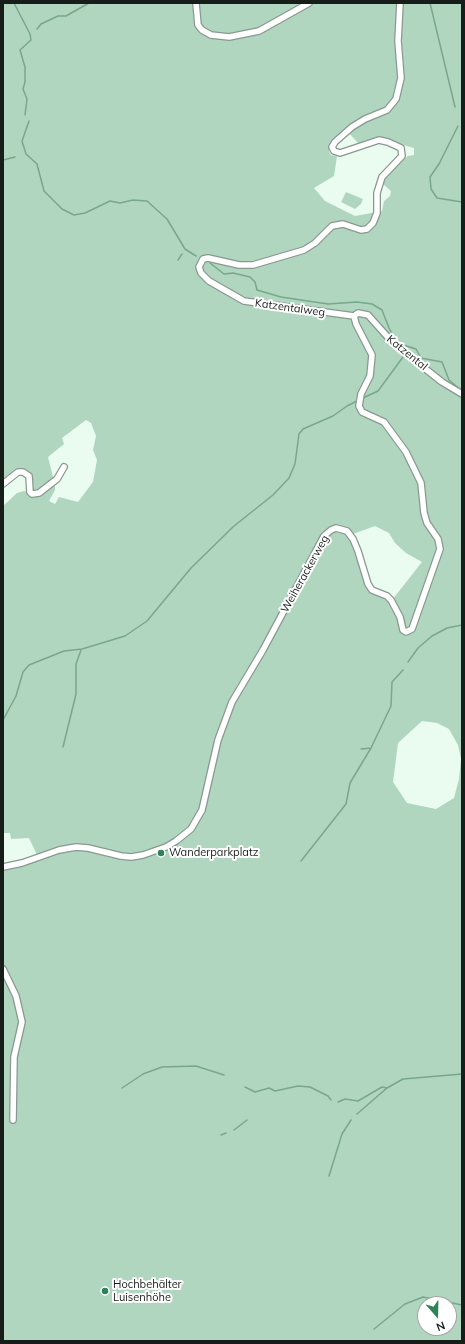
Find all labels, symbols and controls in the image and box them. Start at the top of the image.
street label: Katzentalweg [254,297,326,319]
street label: Katzental [384,333,430,373]
street label: Weiherackerweg [278,533,332,615]
place label: Wanderparkplatz [169,846,258,860]
marker: Wanderparkplatz [156,848,166,858]
place label: Hochbehälter Luisenhöhe [113,1278,182,1304]
marker: Hochbehälter Luisenhöhe [100,1286,110,1296]
north arrow [417,1296,457,1336]
text: N [434,1318,447,1334]

